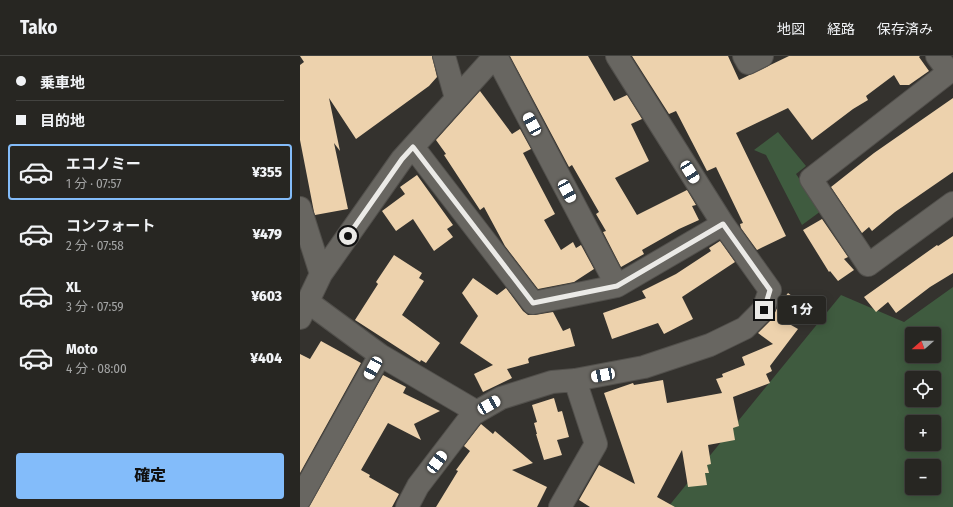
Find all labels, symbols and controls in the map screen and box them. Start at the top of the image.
text: Tako [20,16,57,39]
text: 地図 [777,21,805,38]
text: 経路 [827,21,855,38]
text: 保存済み [877,21,933,38]
text: 乗車地 [40,74,85,92]
car [521,111,543,137]
text: 目的地 [40,112,85,130]
icon: car [18,154,54,190]
text: エコノミー [66,155,141,173]
car [679,159,701,185]
text: ¥355 [252,163,282,181]
text: 1 分 · 07:57 [66,176,122,191]
car [556,178,578,204]
icon: car [18,216,54,252]
text: コンフォート [66,217,156,235]
text: ¥479 [253,225,282,243]
route start [339,227,357,245]
text: 2 分 · 07:58 [66,238,124,253]
icon: car [18,278,54,314]
text: XL [66,278,81,296]
text: ¥603 [251,287,282,305]
callout: 1 分 [778,296,826,324]
text: 3 分 · 07:59 [66,299,124,314]
route end [755,301,773,319]
text: 1 分 [791,302,813,317]
north arrow [905,327,941,363]
map controls [905,327,941,495]
icon: car [18,340,54,376]
text: Moto [66,340,98,358]
text: ¥404 [250,349,282,367]
car [362,355,384,381]
text: 4 分 · 08:00 [66,361,127,376]
car [590,367,616,383]
button: locate [905,371,941,407]
car [476,394,502,416]
button: + [905,415,941,451]
car [425,449,449,475]
button: 確定 [16,453,284,499]
button: − [905,459,941,495]

